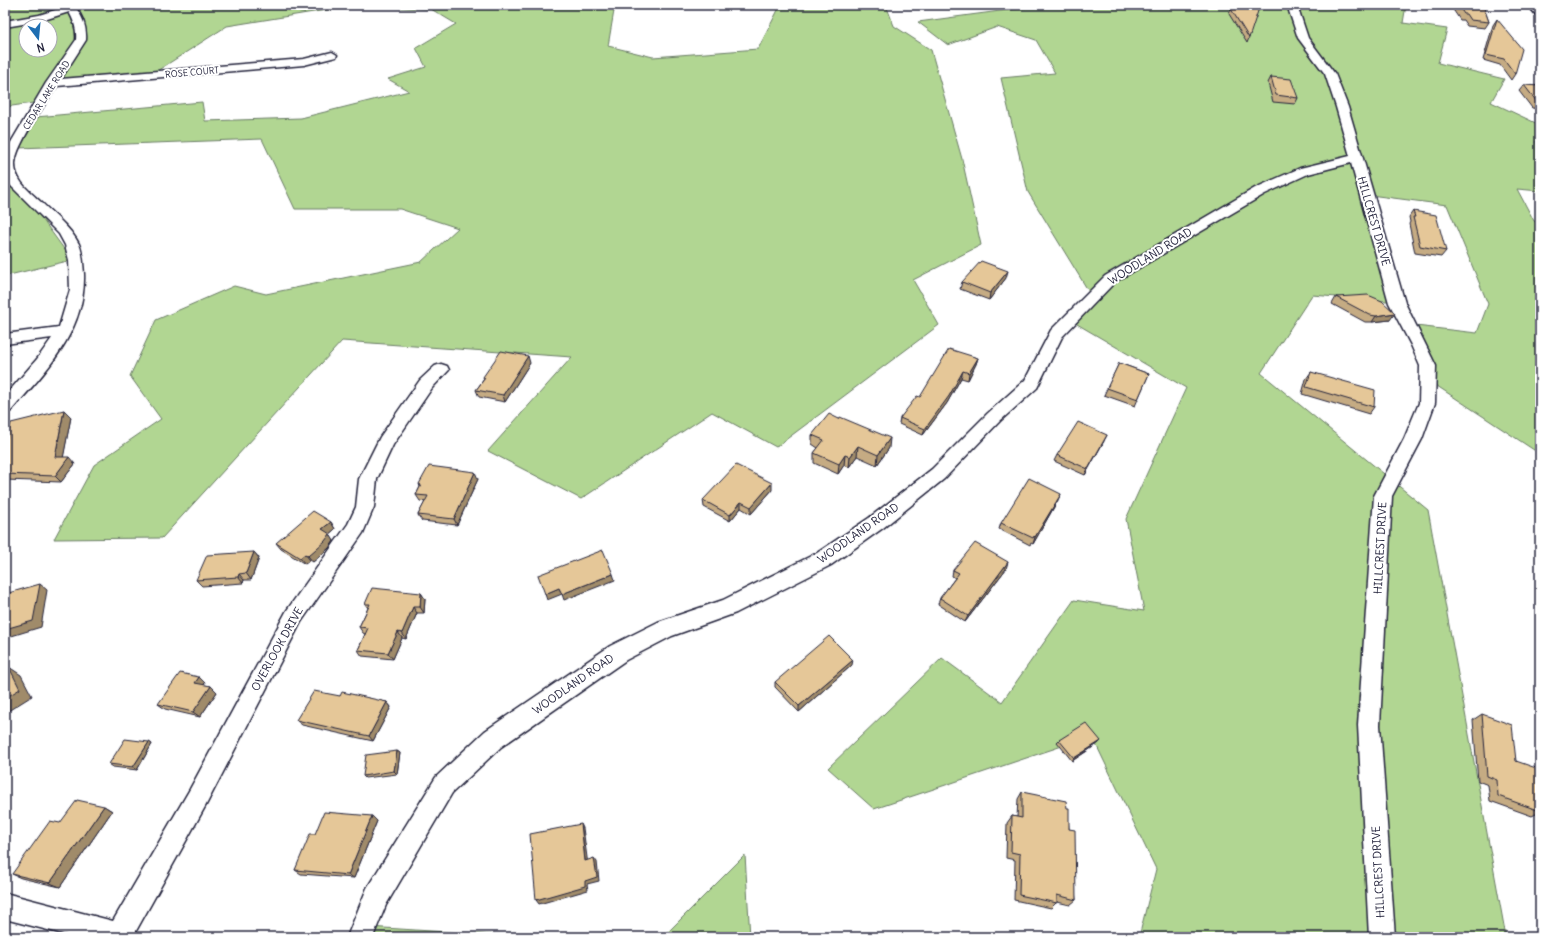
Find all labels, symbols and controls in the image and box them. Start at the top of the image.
north arrow [18,18,58,58]
text: N [35,40,46,55]
street label: CEDAR LAKE ROAD [20,58,72,132]
street label: ROSE COURT [165,64,220,80]
street label: HILLCREST DRIVE [1355,175,1393,267]
street label: WOODLAND ROAD [1105,224,1195,287]
street label: WOODLAND ROAD [815,500,902,566]
street label: HILLCREST DRIVE [1371,502,1389,594]
street label: OVERLOOK DRIVE [248,605,306,693]
street label: WOODLAND ROAD [530,651,617,717]
street label: HILLCREST DRIVE [1369,826,1387,918]

